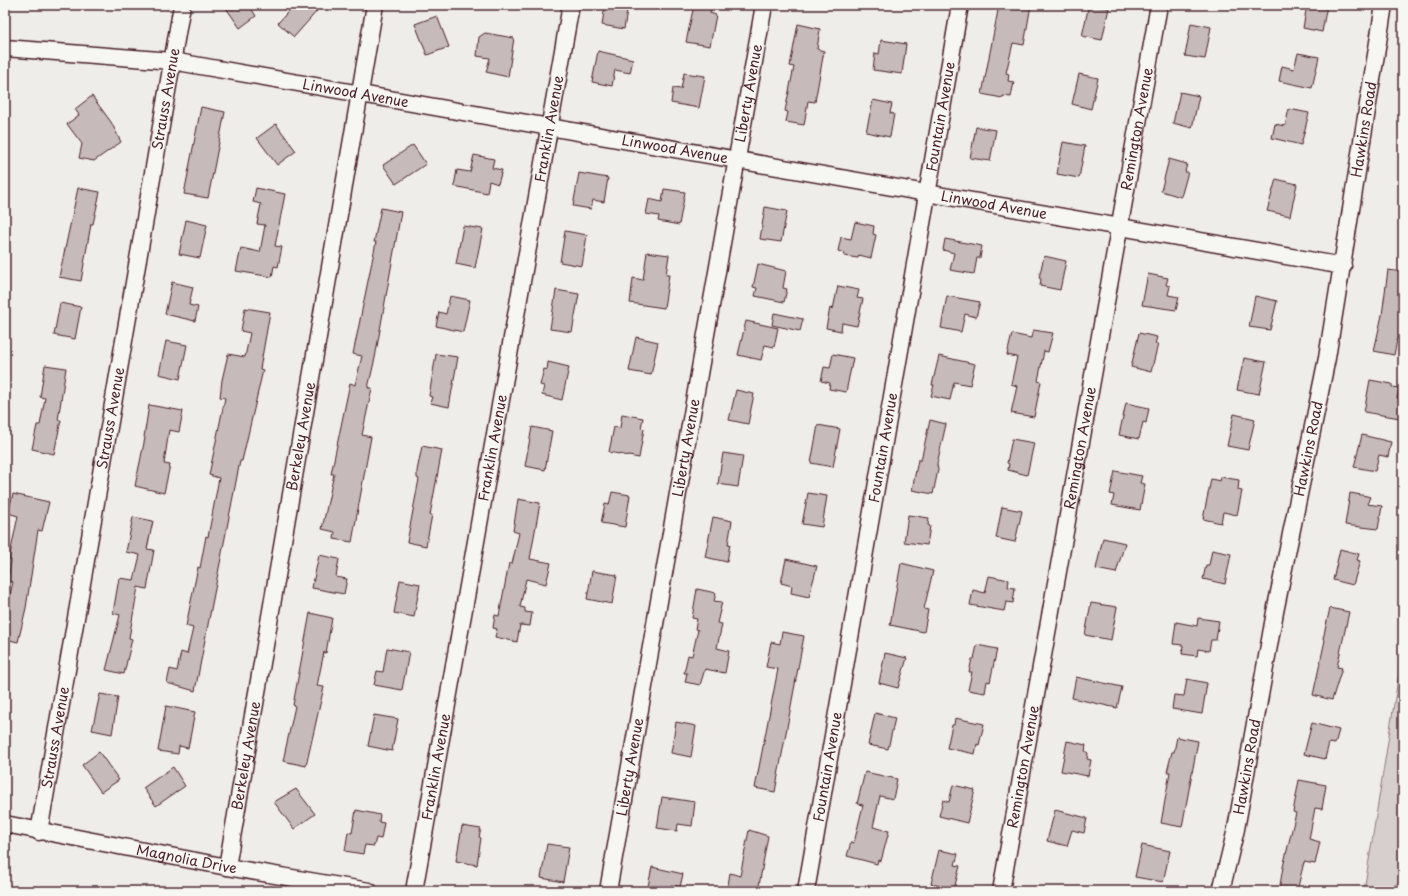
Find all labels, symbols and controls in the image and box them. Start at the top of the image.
street label: Liberty Avenue [729,42,767,144]
street label: Strauss Avenue [146,46,184,151]
street label: Fountain Avenue [920,60,960,173]
street label: Remington Avenue [1115,65,1158,192]
street label: Linwood Avenue [301,73,411,112]
street label: Franklin Avenue [529,73,568,184]
street label: Hawkins Road [1345,80,1381,179]
street label: Linwood Avenue [620,129,730,168]
street label: Linwood Avenue [939,185,1049,224]
street label: Strauss Avenue [91,365,129,471]
street label: Berkeley Avenue [281,380,320,492]
street label: Remington Avenue [1058,384,1101,511]
street label: Fountain Avenue [863,391,902,504]
street label: Franklin Avenue [472,392,512,503]
street label: Liberty Avenue [667,397,705,498]
street label: Hawkins Road [1288,399,1328,498]
street label: Strauss Avenue [36,684,74,790]
street label: Berkeley Avenue [226,699,265,812]
street label: Remington Avenue [1001,703,1044,830]
street label: Fountain Avenue [807,710,847,823]
street label: Franklin Avenue [416,711,455,822]
street label: Liberty Avenue [610,716,648,817]
street label: Hawkins Road [1228,717,1266,816]
street label: Magnolia Drive [135,839,239,879]

